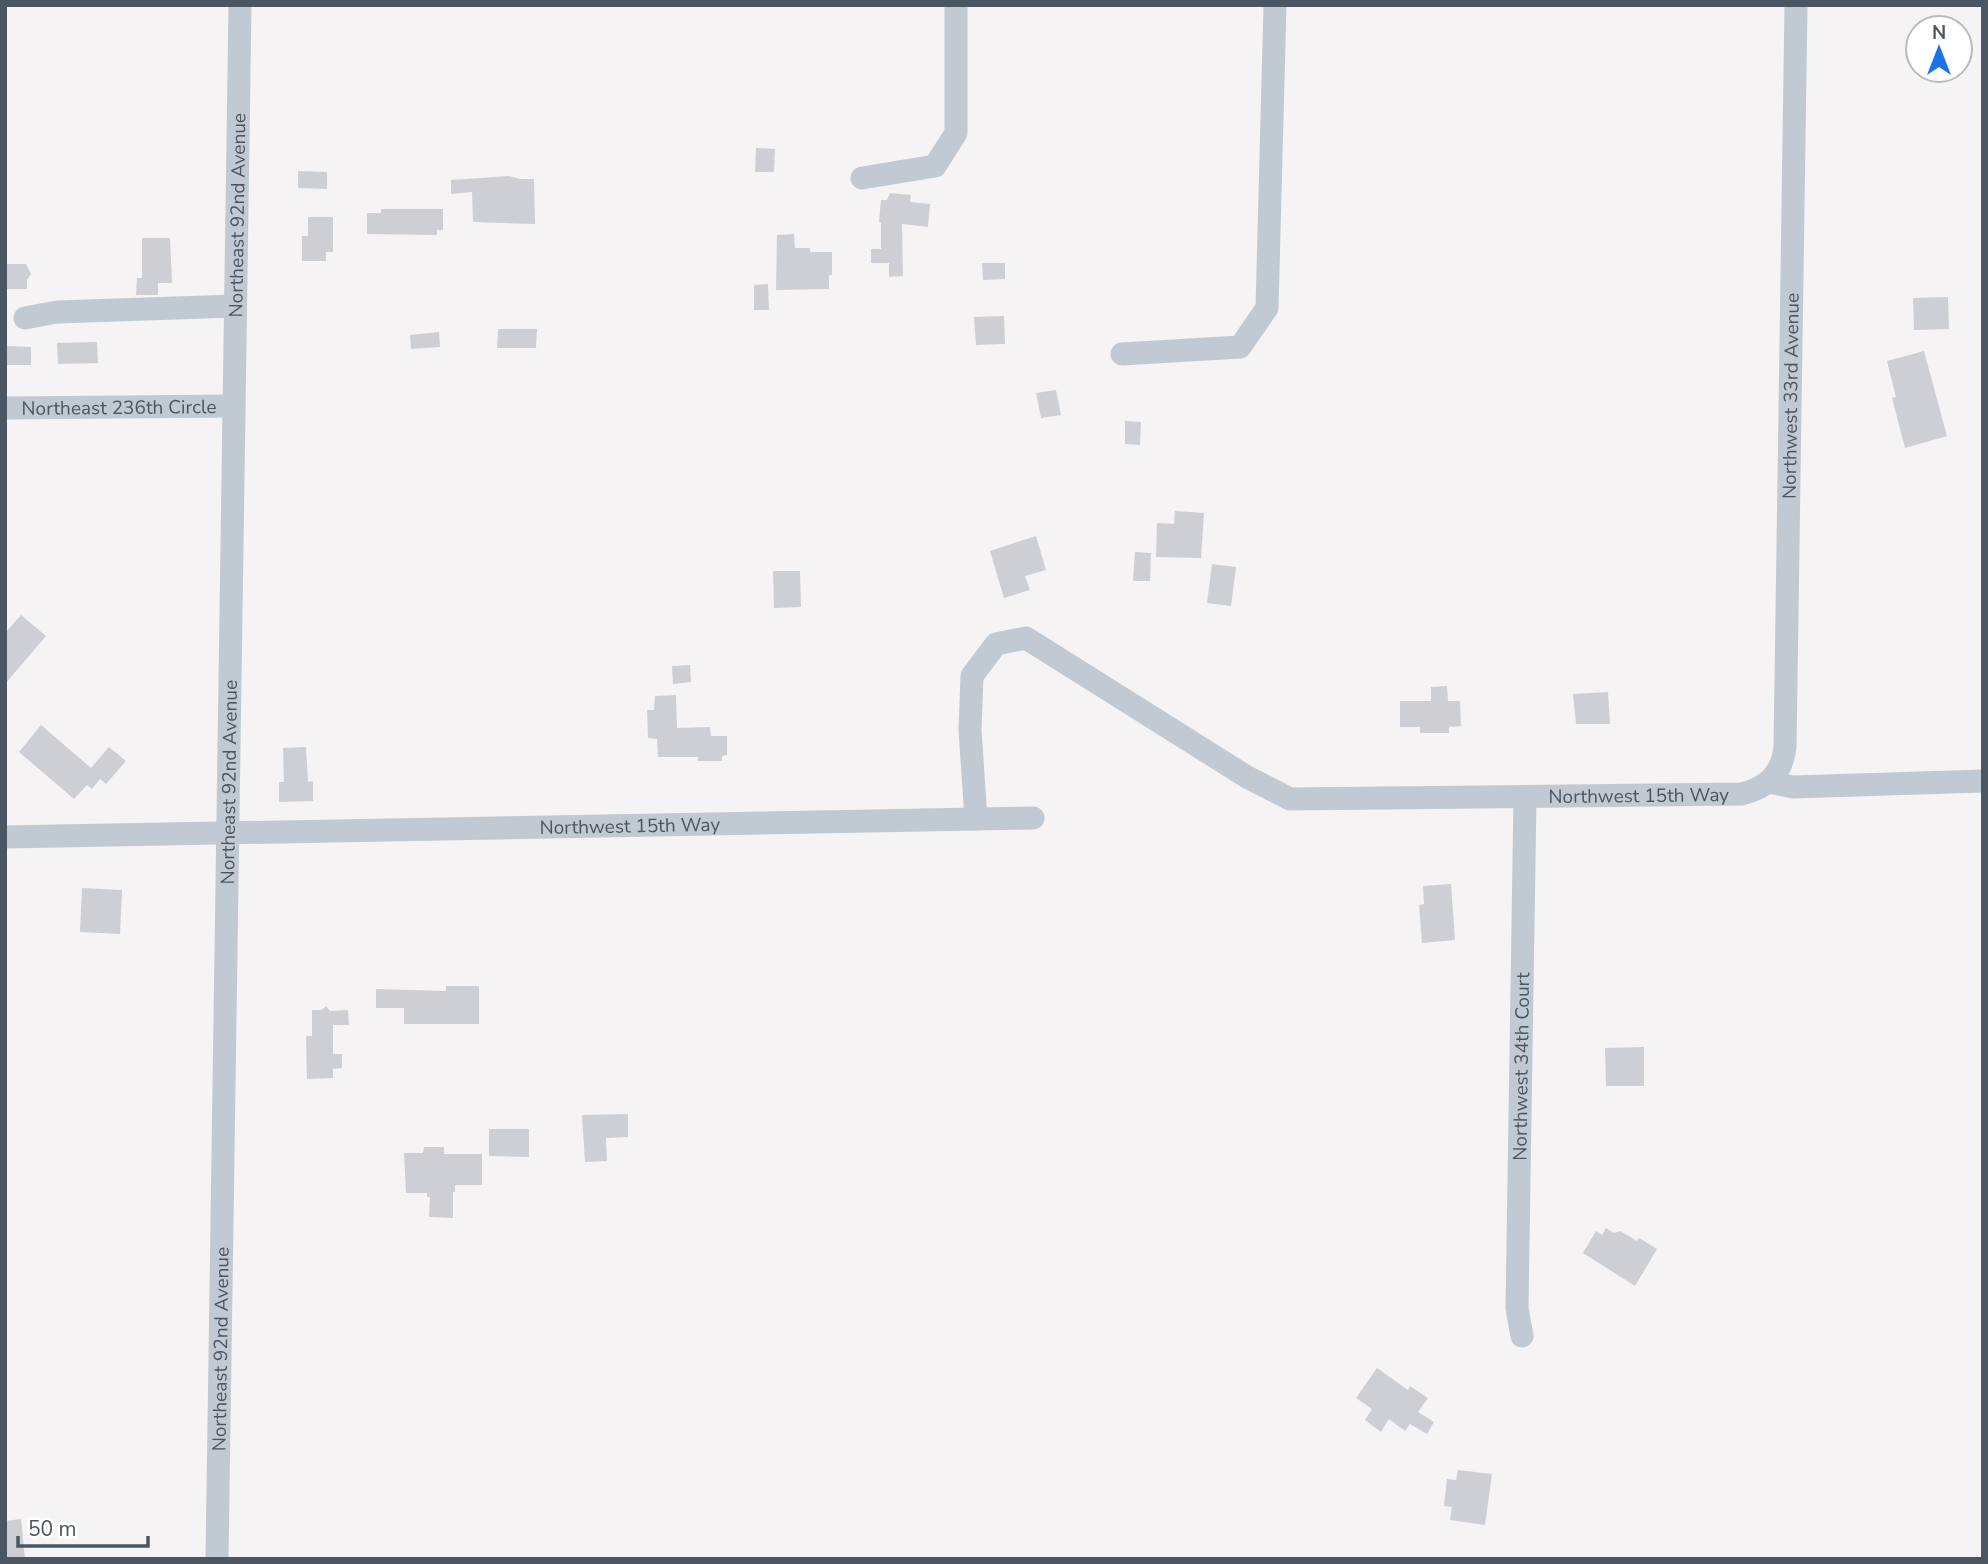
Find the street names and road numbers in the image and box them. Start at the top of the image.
street label: Northeast 92nd Avenue [223,113,252,318]
street label: Northwest 33rd Avenue [1777,293,1806,499]
street label: Northeast 236th Circle [21,394,217,422]
street label: Northeast 92nd Avenue [215,680,244,885]
street label: Northwest 15th Way [1548,782,1729,810]
street label: Northwest 15th Way [539,812,721,841]
street label: Northwest 34th Court [1507,972,1536,1161]
street label: Northeast 92nd Avenue [207,1247,236,1451]

